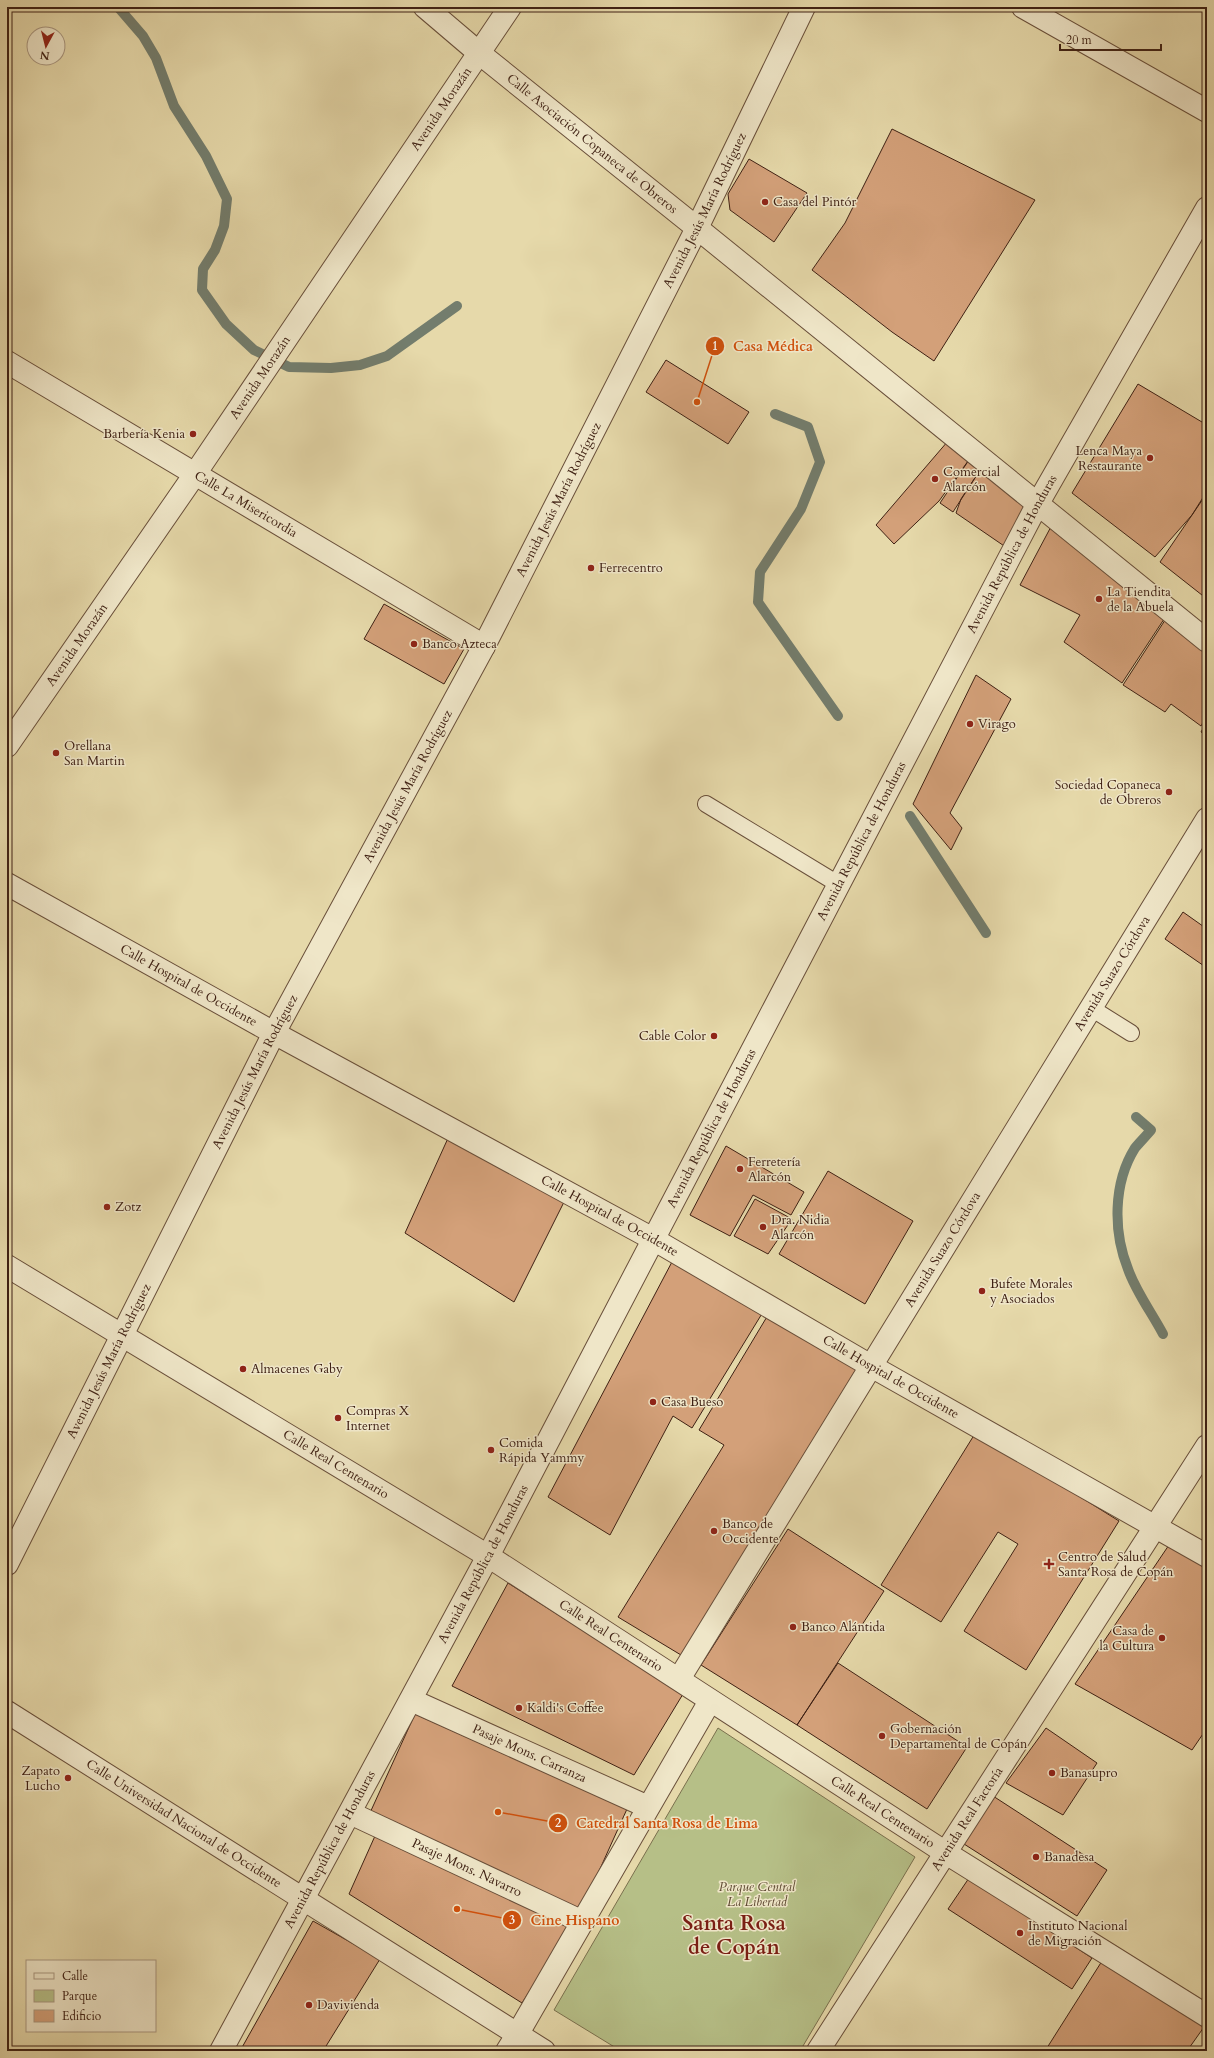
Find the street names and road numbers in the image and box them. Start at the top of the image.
street label: Avenida Morazán [407,63,476,154]
street label: Calle Asociación Copaneca de Obreros [503,70,681,218]
street label: Avenida Jesús María Rodríguez [659,129,751,291]
street label: Avenida Morazán [225,332,295,423]
street label: Avenida Jesús María Rodríguez [512,419,606,580]
street label: Calle La Misericordia [191,467,301,542]
street label: Avenida República de Honduras [962,471,1061,637]
street label: Avenida Morazán [42,599,112,690]
street label: Avenida Jesús María Rodríguez [359,707,457,866]
street label: Avenida República de Honduras [812,758,910,924]
street label: Avenida Suazo Córdova [1070,912,1155,1034]
street label: Calle Hospital de Occidente [117,940,260,1031]
street label: Avenida Jesús María Rodríguez [208,991,302,1152]
street label: Avenida República de Honduras [662,1046,760,1211]
street label: Calle Hospital de Occidente [538,1171,682,1261]
street label: Avenida Suazo Córdova [900,1188,985,1311]
street label: Avenida Jesús María Rodríguez [62,1280,156,1442]
street label: Calle Hospital de Occidente [819,1331,962,1423]
street label: Calle Real Centenario [280,1425,392,1503]
street label: Avenida República de Honduras [434,1482,533,1647]
street label: Calle Real Centenario [555,1595,666,1676]
street label: Pasaje Mons. Carranza [469,1720,590,1787]
street label: Calle Universidad Nacional de Occidente [83,1755,285,1892]
street label: Avenida Real Factoría [927,1763,1008,1874]
street label: Avenida República de Honduras [280,1767,380,1932]
street label: Calle Real Centenario [827,1772,938,1852]
street label: Pasaje Mons. Navarro [409,1834,525,1901]

